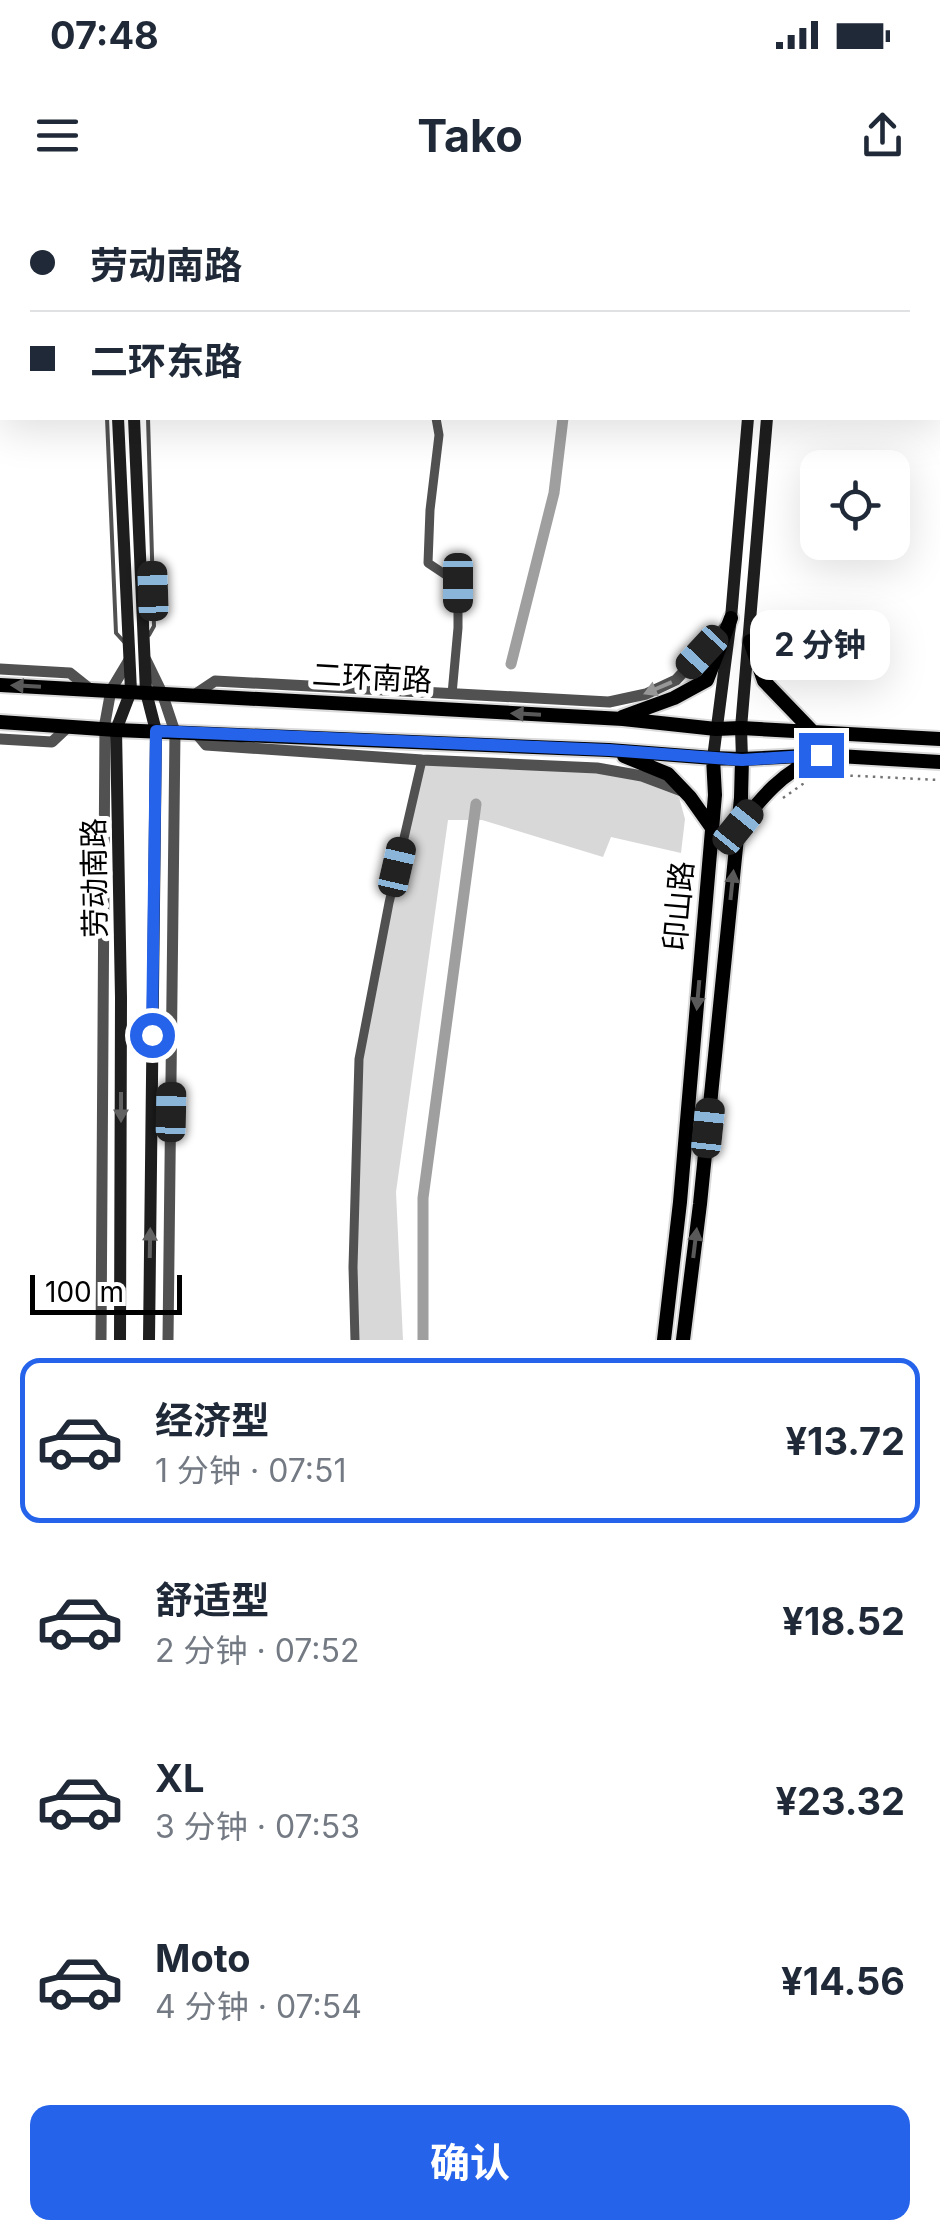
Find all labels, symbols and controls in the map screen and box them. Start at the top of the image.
text: 07:48 [50,12,159,58]
icon: menu [30,108,85,163]
text: Tako [417,108,523,163]
icon: share [855,108,910,163]
text: 劳动南路 [90,242,242,288]
text: 二环东路 [90,338,242,384]
map controls [800,450,910,560]
button: locate [800,450,910,560]
car [443,553,473,613]
car [137,560,169,622]
callout: 2 分钟 [751,610,891,680]
car [671,620,733,684]
text: 2 分钟 [774,625,866,664]
street label: 二环南路 [311,656,433,698]
one-way arrow [10,678,42,694]
one-way arrow [643,680,673,696]
one-way arrow [509,706,541,722]
route end [799,733,844,778]
car [707,794,769,860]
street label: 劳动南路 [75,818,113,938]
car [376,834,418,900]
street label: 印山路 [656,860,700,952]
one-way arrow [724,869,740,901]
one-way arrow [689,980,705,1011]
route start [130,1013,175,1058]
car [155,1082,187,1142]
one-way arrow [113,1092,129,1124]
car [690,1097,726,1159]
one-way arrow [142,1226,158,1258]
one-way arrow [687,1227,703,1259]
scale bar [30,1270,182,1314]
text: 100 m [45,1275,124,1309]
icon: car [35,1396,125,1486]
text: 经济型 [155,1397,269,1443]
text: ¥13.72 [785,1418,905,1464]
text: 1 分钟 · 07:51 [155,1451,347,1490]
icon: car [35,1576,125,1666]
text: 舒适型 [155,1577,269,1623]
text: ¥18.52 [782,1598,905,1644]
text: 2 分钟 · 07:52 [155,1631,360,1670]
text: XL [155,1755,205,1801]
icon: car [35,1756,125,1846]
text: ¥23.32 [775,1778,905,1824]
text: 3 分钟 · 07:53 [155,1807,360,1846]
text: Moto [155,1935,251,1981]
icon: car [35,1936,125,2026]
text: ¥14.56 [781,1958,905,2004]
text: 4 分钟 · 07:54 [155,1987,362,2026]
button: 确认 [30,2105,910,2220]

